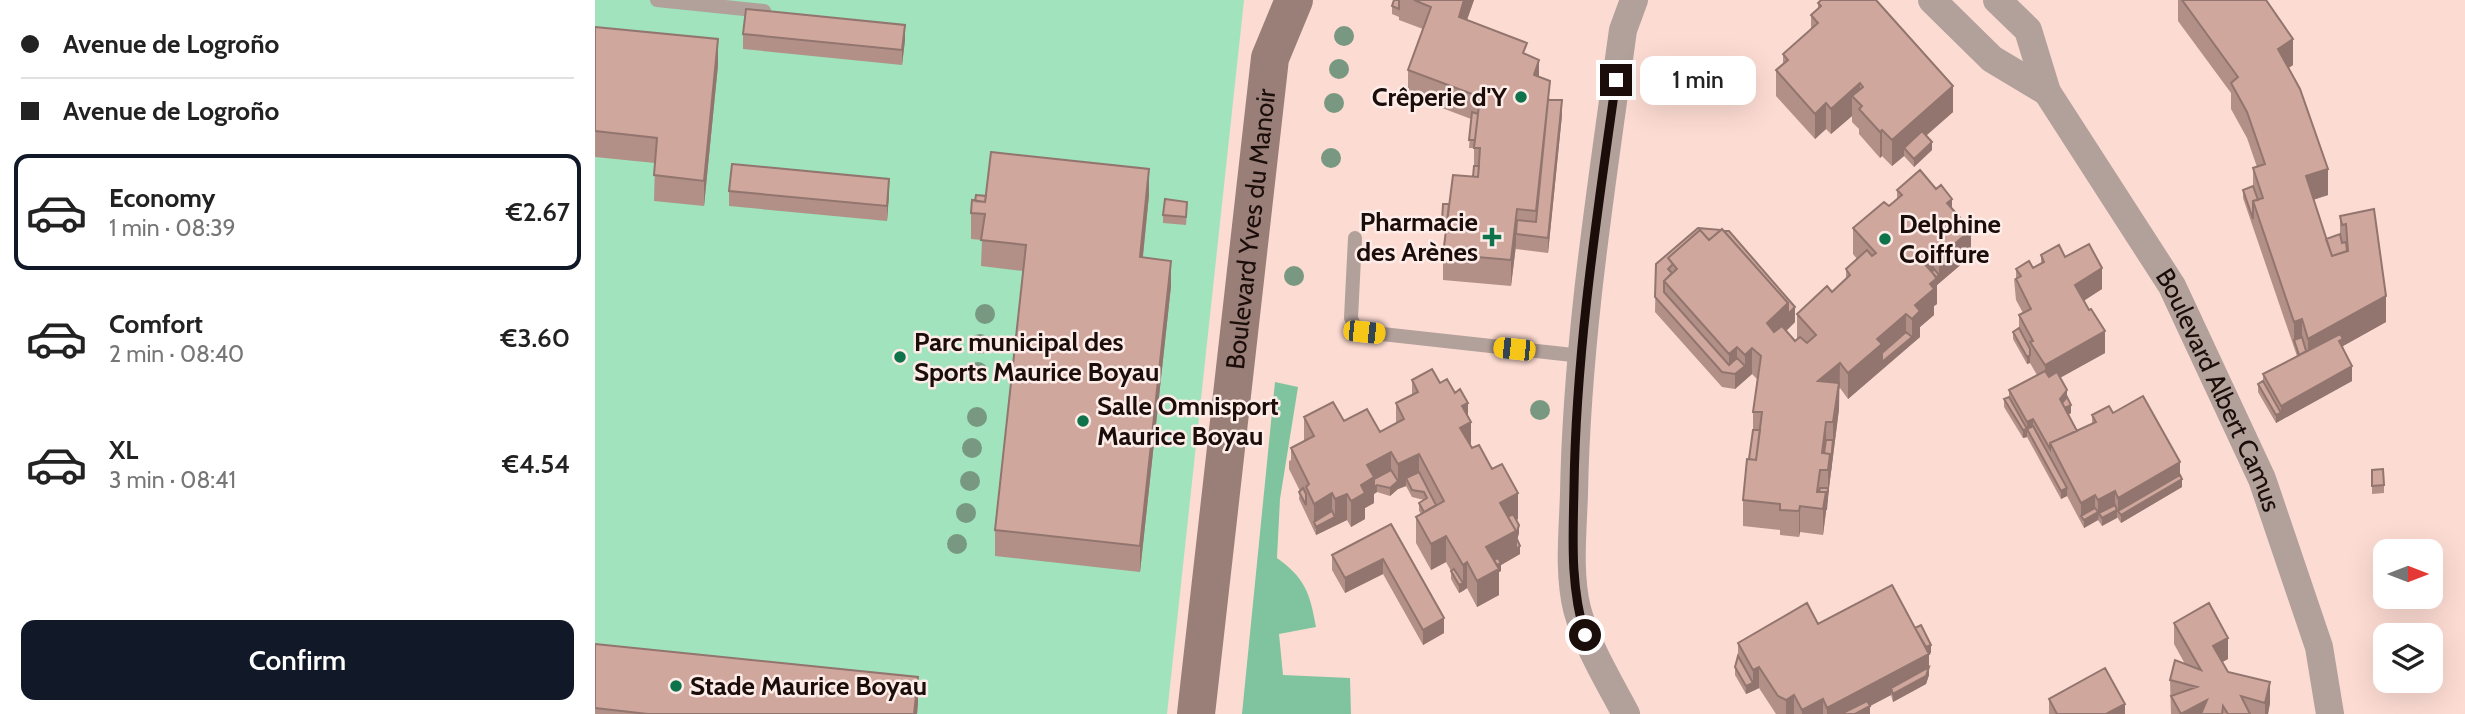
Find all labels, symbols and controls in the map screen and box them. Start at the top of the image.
text: Avenue de Logroño [63,28,279,60]
callout: 1 min [1641,56,1756,104]
route end [1600,64,1632,96]
text: 1 min [1672,66,1724,94]
place label: Crêperie d'Y [1372,81,1507,113]
street label: Boulevard Yves du Manoir [1219,86,1283,371]
marker: Crêperie d'Y [1513,89,1529,105]
text: Avenue de Logroño [63,95,279,127]
icon: car [25,181,88,244]
text: Economy [109,182,215,214]
text: €2.67 [506,196,570,228]
place label: Pharmacie des Arènes [1356,206,1478,268]
place label: Delphine Coiffure [1899,208,2001,270]
text: 1 min · 08:39 [109,214,236,242]
marker: Pharmacie des Arènes [1484,229,1500,245]
marker: Delphine Coiffure [1877,231,1893,247]
street label: Boulevard Albert Camus [2149,262,2288,516]
icon: car [25,307,88,370]
text: Comfort [109,308,203,340]
car [1343,319,1386,345]
text: €3.60 [501,322,570,354]
place label: Parc municipal des Sports Maurice Boyau [914,326,1159,388]
car [1493,336,1536,362]
text: 2 min · 08:40 [109,340,244,368]
marker: Parc municipal des Sports Maurice Boyau [892,349,908,365]
place label: Salle Omnisport Maurice Boyau [1097,390,1279,452]
marker: Salle Omnisport Maurice Boyau [1075,413,1091,429]
icon: car [25,433,88,496]
text: XL [109,434,138,466]
text: €4.54 [502,448,570,480]
text: 3 min · 08:41 [109,466,236,494]
north arrow [2373,539,2443,609]
map controls [2373,539,2443,693]
route start [1569,619,1601,651]
button: Confirm [21,620,574,700]
button: layers [2373,623,2443,693]
place label: Stade Maurice Boyau [690,670,927,702]
marker: Stade Maurice Boyau [668,678,684,694]

